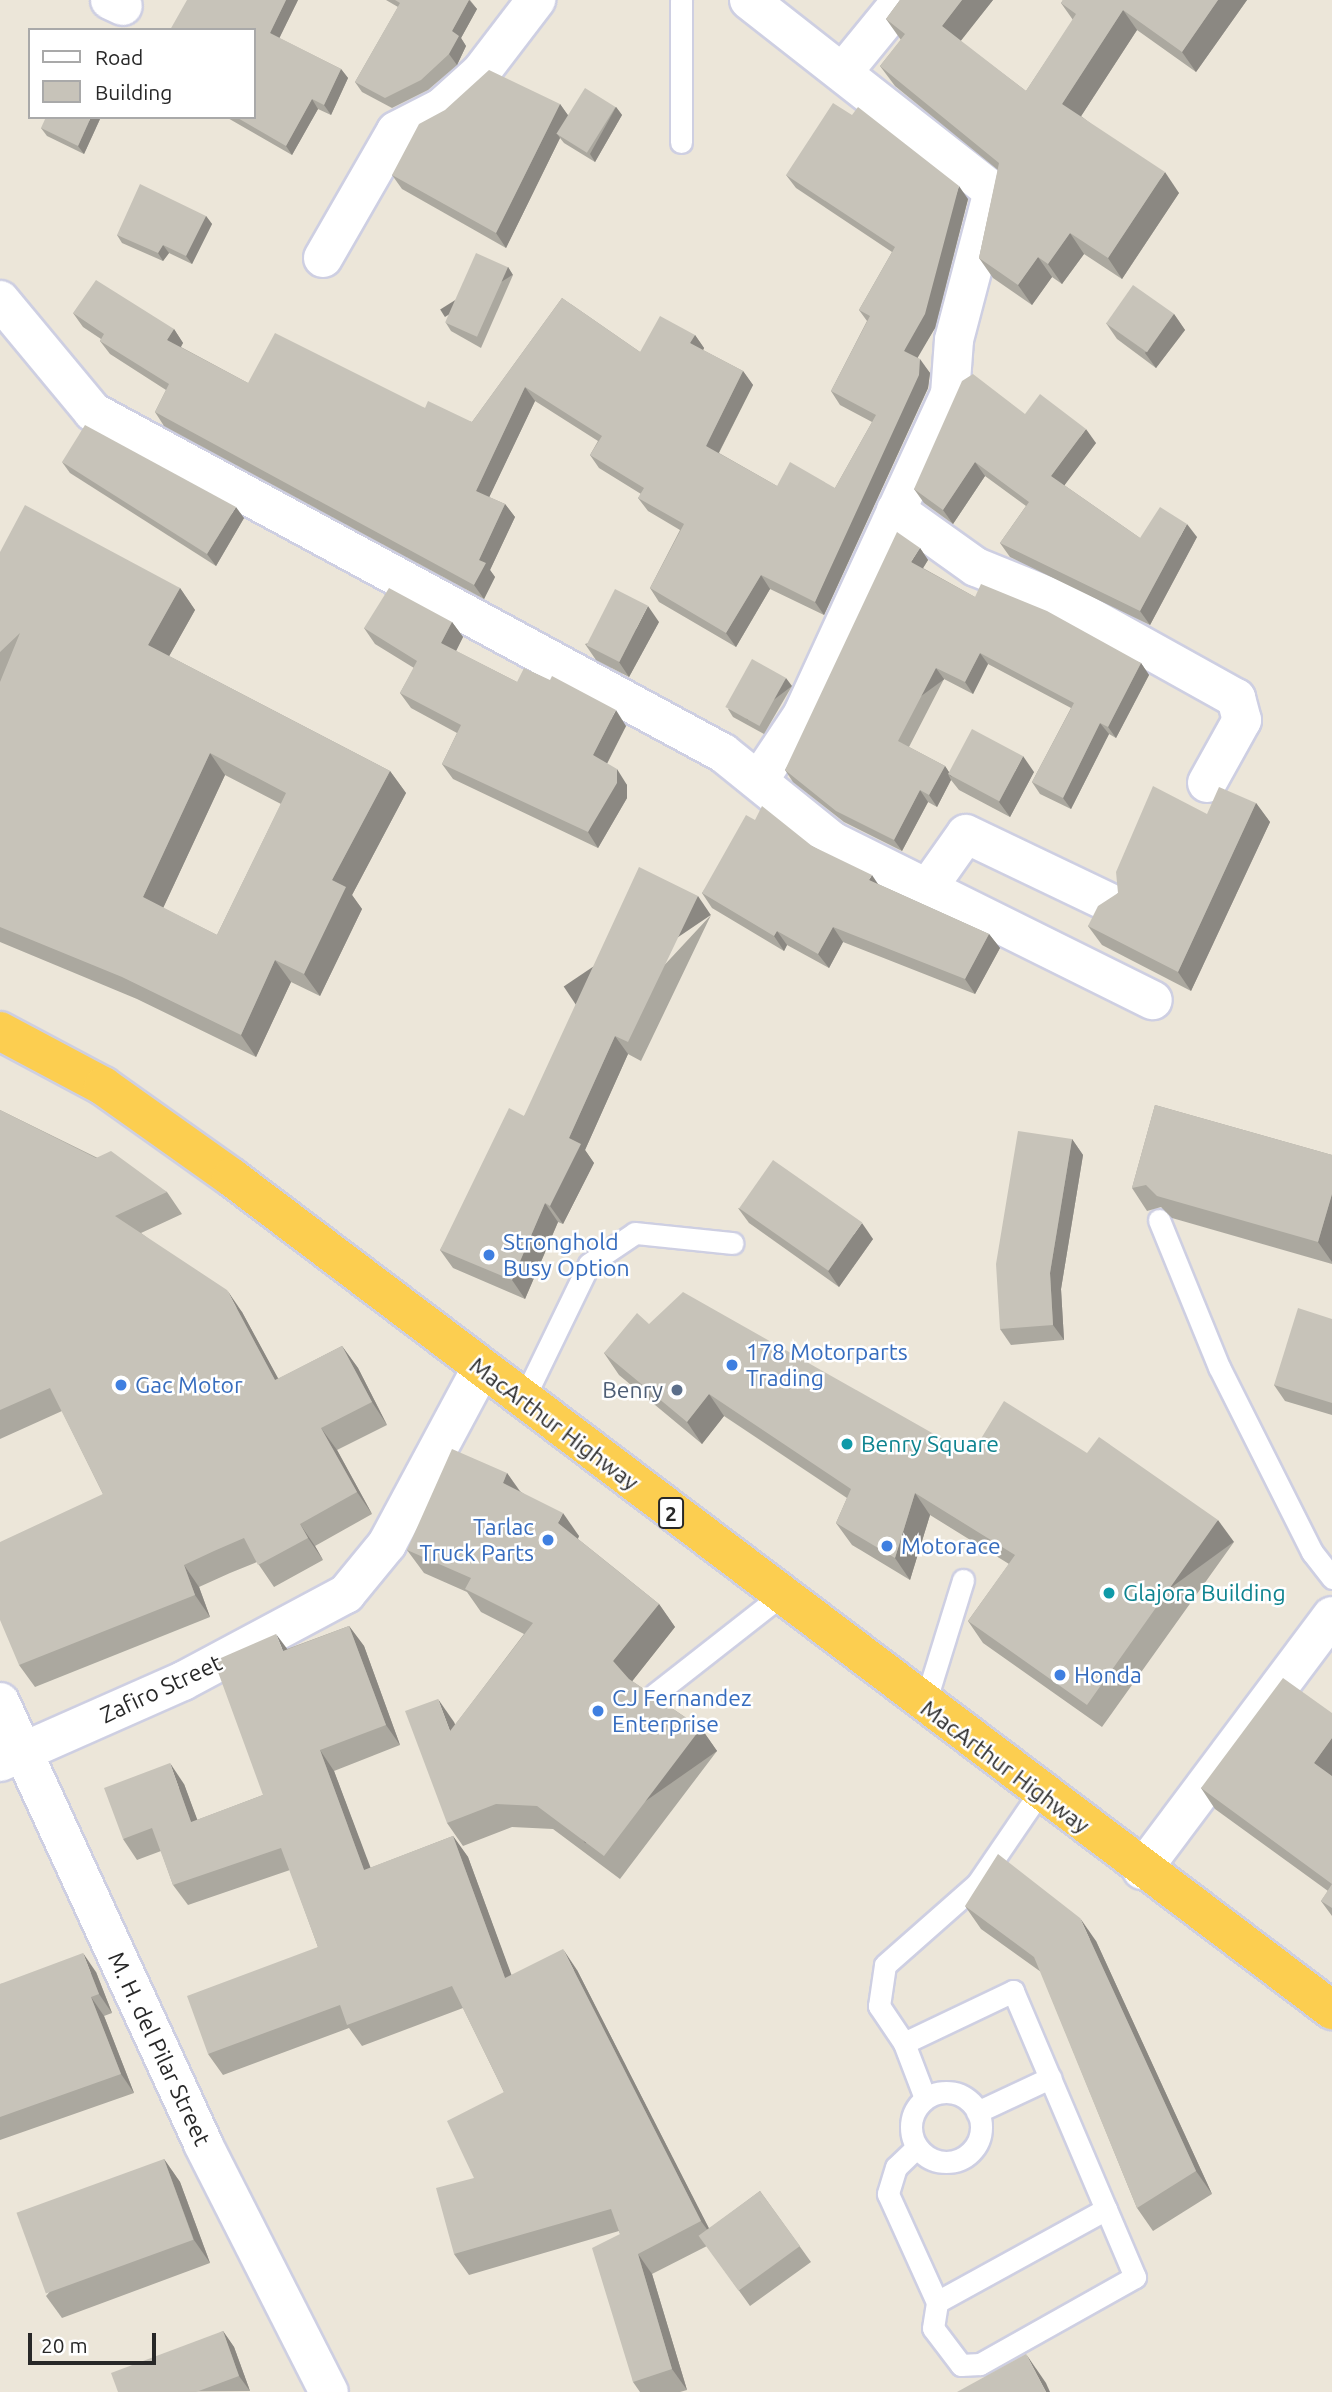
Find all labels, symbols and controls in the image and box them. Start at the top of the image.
legend [28,28,256,119]
text: Road [95,45,143,69]
text: Building [95,80,172,104]
place label: Stronghold Busy Option [503,1228,630,1282]
marker: Stronghold Busy Option [481,1247,497,1263]
place label: 178 Motorparts Trading [746,1338,908,1392]
street label: MacArthur Highway [464,1352,644,1496]
marker: 178 Motorparts Trading [724,1357,740,1373]
place label: Gac Motor [135,1371,243,1399]
place label: Benry [602,1376,663,1404]
marker: Gac Motor [113,1377,129,1393]
marker: Benry [669,1382,685,1398]
place label: Benry Square [861,1430,999,1458]
marker: Benry Square [839,1436,855,1452]
road number: 2 [657,1496,685,1530]
place label: Tarlac Truck Parts [419,1513,534,1567]
marker: Tarlac Truck Parts [540,1532,556,1548]
place label: Motorace [901,1532,1001,1560]
marker: Motorace [879,1538,895,1554]
place label: Glajora Building [1123,1579,1286,1607]
marker: Glajora Building [1101,1585,1117,1601]
street label: Zafiro Street [96,1649,226,1729]
place label: Honda [1074,1661,1142,1689]
marker: Honda [1052,1667,1068,1683]
place label: CJ Fernandez Enterprise [612,1684,752,1738]
street label: MacArthur Highway [915,1695,1095,1839]
marker: CJ Fernandez Enterprise [590,1703,606,1719]
street label: M. H. del Pilar Street [102,1948,216,2150]
scale bar [32,2318,159,2362]
text: 20 m [41,2333,88,2357]

